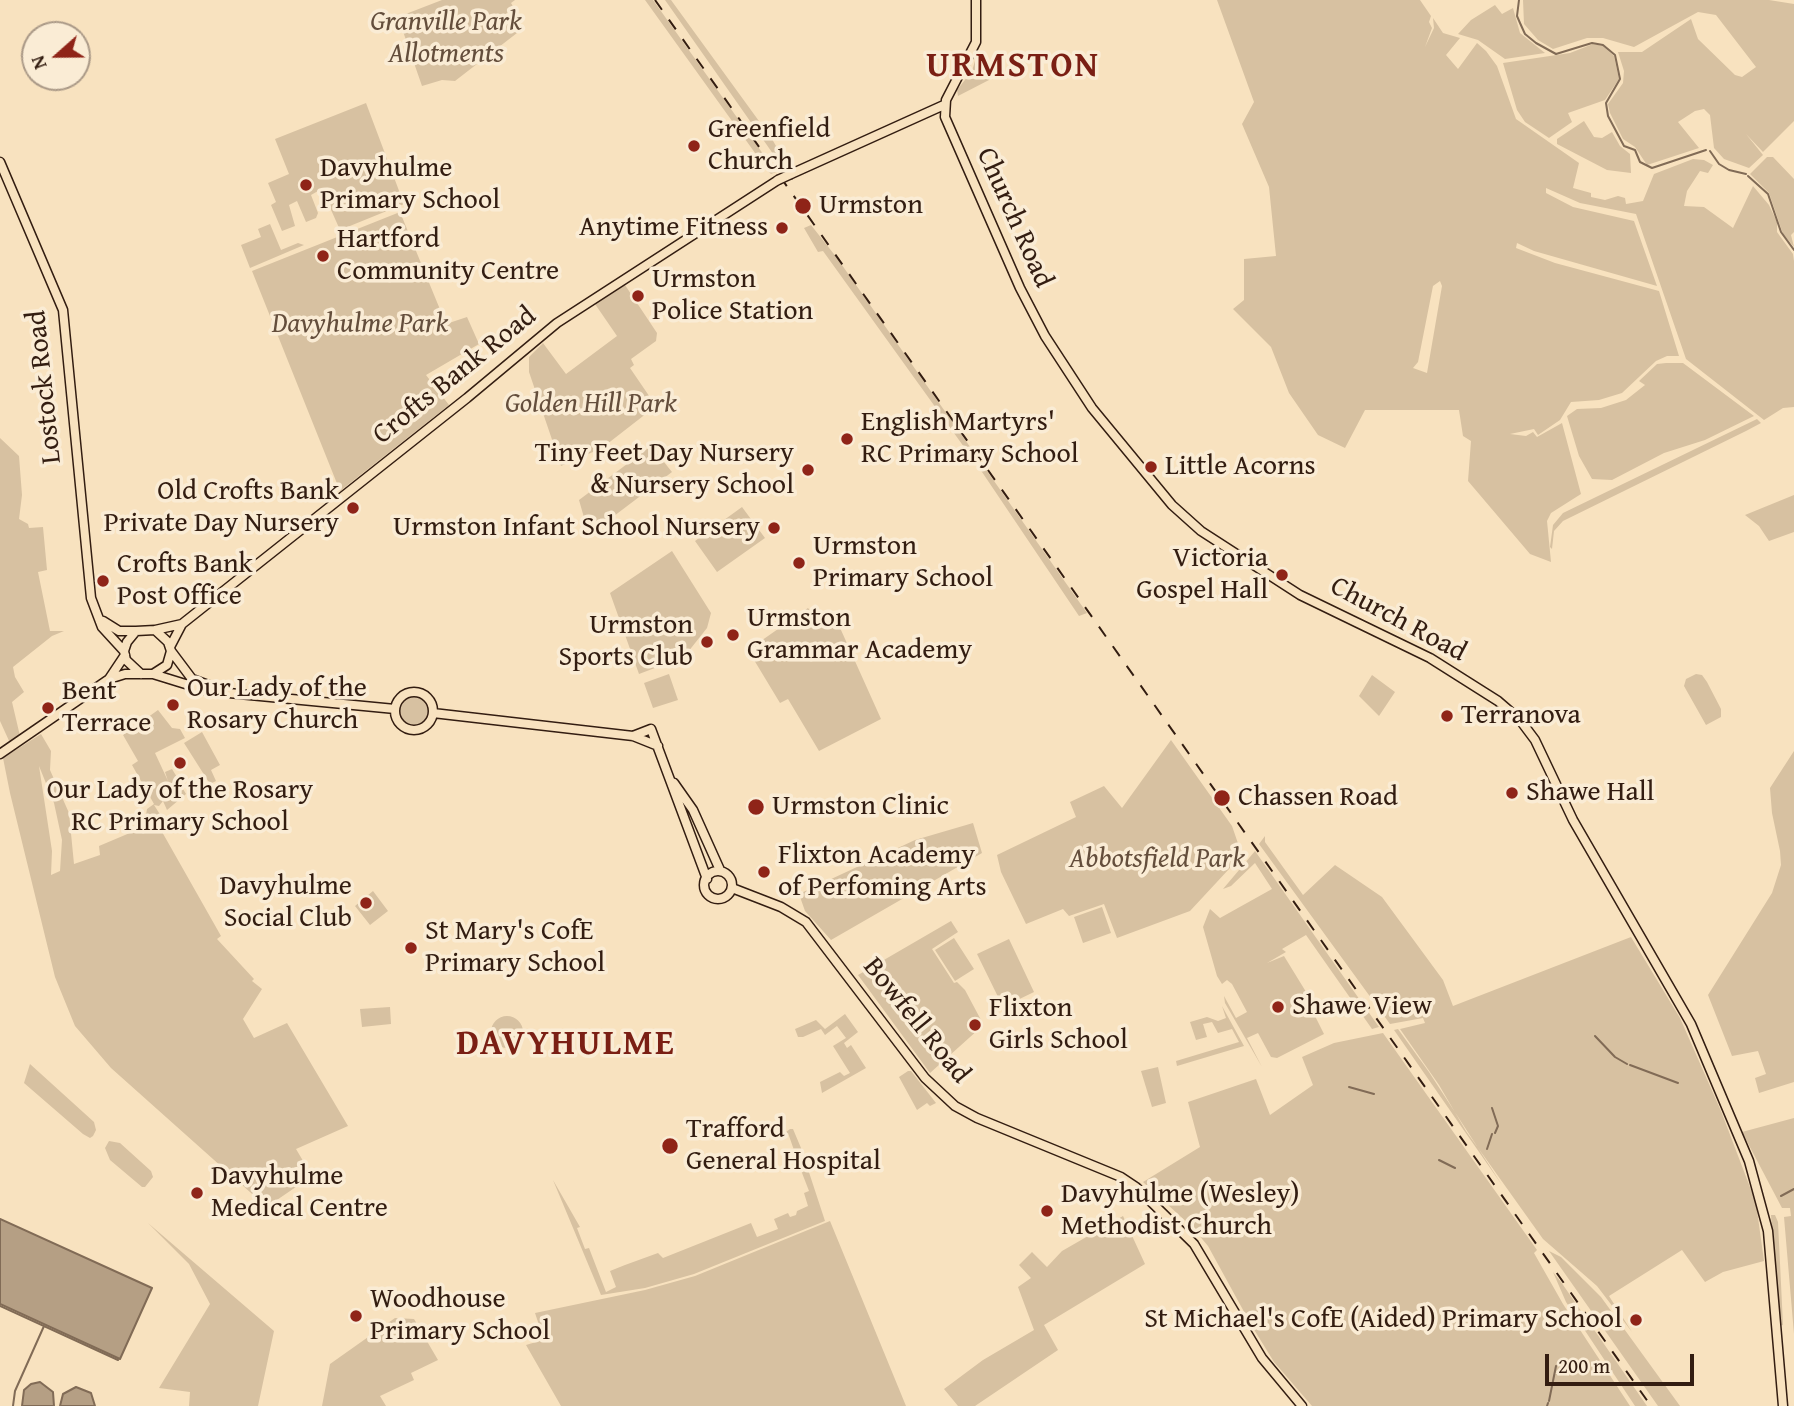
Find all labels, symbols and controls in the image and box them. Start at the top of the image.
park label: Granville Park Allotments [370,6,522,72]
north arrow [21,21,91,91]
district label: URMSTON [927,46,1099,88]
text: N [23,52,54,74]
place label: Greenfield Church [708,113,830,179]
marker: Greenfield Church [686,138,702,154]
street label: Church Road [968,143,1060,293]
place label: Davyhulme Primary School [320,152,500,218]
marker: Davyhulme Primary School [298,177,314,193]
place label: Urmston [819,189,923,223]
marker: Urmston [793,196,813,216]
place label: Anytime Fitness [579,211,768,245]
marker: Anytime Fitness [774,220,790,236]
place label: Hartford Community Centre [337,223,559,289]
marker: Hartford Community Centre [315,248,331,264]
place label: Urmston Police Station [652,263,813,329]
marker: Urmston Police Station [630,288,646,304]
street label: Crofts Bank Road [366,300,544,452]
park label: Davyhulme Park [272,308,448,342]
street label: Lostock Road [20,309,70,465]
park label: Golden Hill Park [505,388,677,422]
place label: English Martyrs' RC Primary School [861,406,1079,472]
marker: English Martyrs' RC Primary School [839,431,855,447]
place label: Tiny Feet Day Nursery & Nursery School [535,437,794,503]
place label: Little Acorns [1165,450,1316,484]
marker: Little Acorns [1143,459,1159,475]
marker: Tiny Feet Day Nursery & Nursery School [800,462,816,478]
place label: Old Crofts Bank Private Day Nursery [104,475,339,541]
marker: Old Crofts Bank Private Day Nursery [345,500,361,516]
place label: Urmston Infant School Nursery [393,511,760,545]
marker: Urmston Infant School Nursery [766,520,782,536]
place label: Urmston Primary School [813,530,993,596]
place label: Victoria Gospel Hall [1136,542,1268,608]
place label: Crofts Bank Post Office [117,548,253,614]
marker: Urmston Primary School [791,555,807,571]
marker: Victoria Gospel Hall [1274,567,1290,583]
street label: Church Road [1324,570,1472,670]
marker: Crofts Bank Post Office [95,573,111,589]
place label: Urmston Grammar Academy [747,602,972,668]
place label: Urmston Sports Club [559,609,693,675]
marker: Urmston Grammar Academy [725,627,741,643]
marker: Urmston Sports Club [699,634,715,650]
place label: Our Lady of the Rosary Church [187,672,367,738]
place label: Bent Terrace [62,675,151,741]
marker: Our Lady of the Rosary Church [165,697,181,713]
place label: Terranova [1461,699,1581,733]
marker: Bent Terrace [40,700,56,716]
marker: Terranova [1439,708,1455,724]
marker: Our Lady of the Rosary RC Primary School [172,755,188,771]
place label: Our Lady of the Rosary RC Primary School [47,774,313,840]
place label: Shawe Hall [1526,776,1654,810]
place label: Chassen Road [1238,781,1398,815]
marker: Shawe Hall [1504,785,1520,801]
marker: Chassen Road [1212,788,1232,808]
place label: Urmston Clinic [772,790,949,824]
marker: Urmston Clinic [746,797,766,817]
place label: Flixton Academy of Perfoming Arts [778,839,987,905]
park label: Abbotsfield Park [1069,843,1245,877]
marker: Flixton Academy of Perfoming Arts [756,864,772,880]
place label: Davyhulme Social Club [220,870,352,936]
marker: Davyhulme Social Club [358,895,374,911]
place label: St Mary's CofE Primary School [425,915,605,981]
marker: St Mary's CofE Primary School [403,940,419,956]
street label: Bowfell Road [855,951,977,1091]
place label: Shawe View [1292,990,1432,1024]
place label: Flixton Girls School [989,992,1128,1058]
marker: Shawe View [1270,999,1286,1015]
marker: Flixton Girls School [967,1017,983,1033]
district label: DAVYHULME [457,1024,675,1066]
place label: Trafford General Hospital [686,1113,881,1179]
marker: Trafford General Hospital [660,1136,680,1156]
place label: Davyhulme Medical Centre [211,1160,388,1226]
place label: Davyhulme (Wesley) Methodist Church [1061,1178,1300,1244]
marker: Davyhulme Medical Centre [189,1185,205,1201]
marker: Davyhulme (Wesley) Methodist Church [1039,1203,1055,1219]
place label: Woodhouse Primary School [370,1283,550,1349]
place label: St Michael's CofE (Aided) Primary School [1144,1303,1622,1337]
marker: Woodhouse Primary School [348,1308,364,1324]
marker: St Michael's CofE (Aided) Primary School [1628,1312,1644,1328]
scale bar [1549,1340,1698,1384]
text: 200 m [1558,1350,1610,1381]

